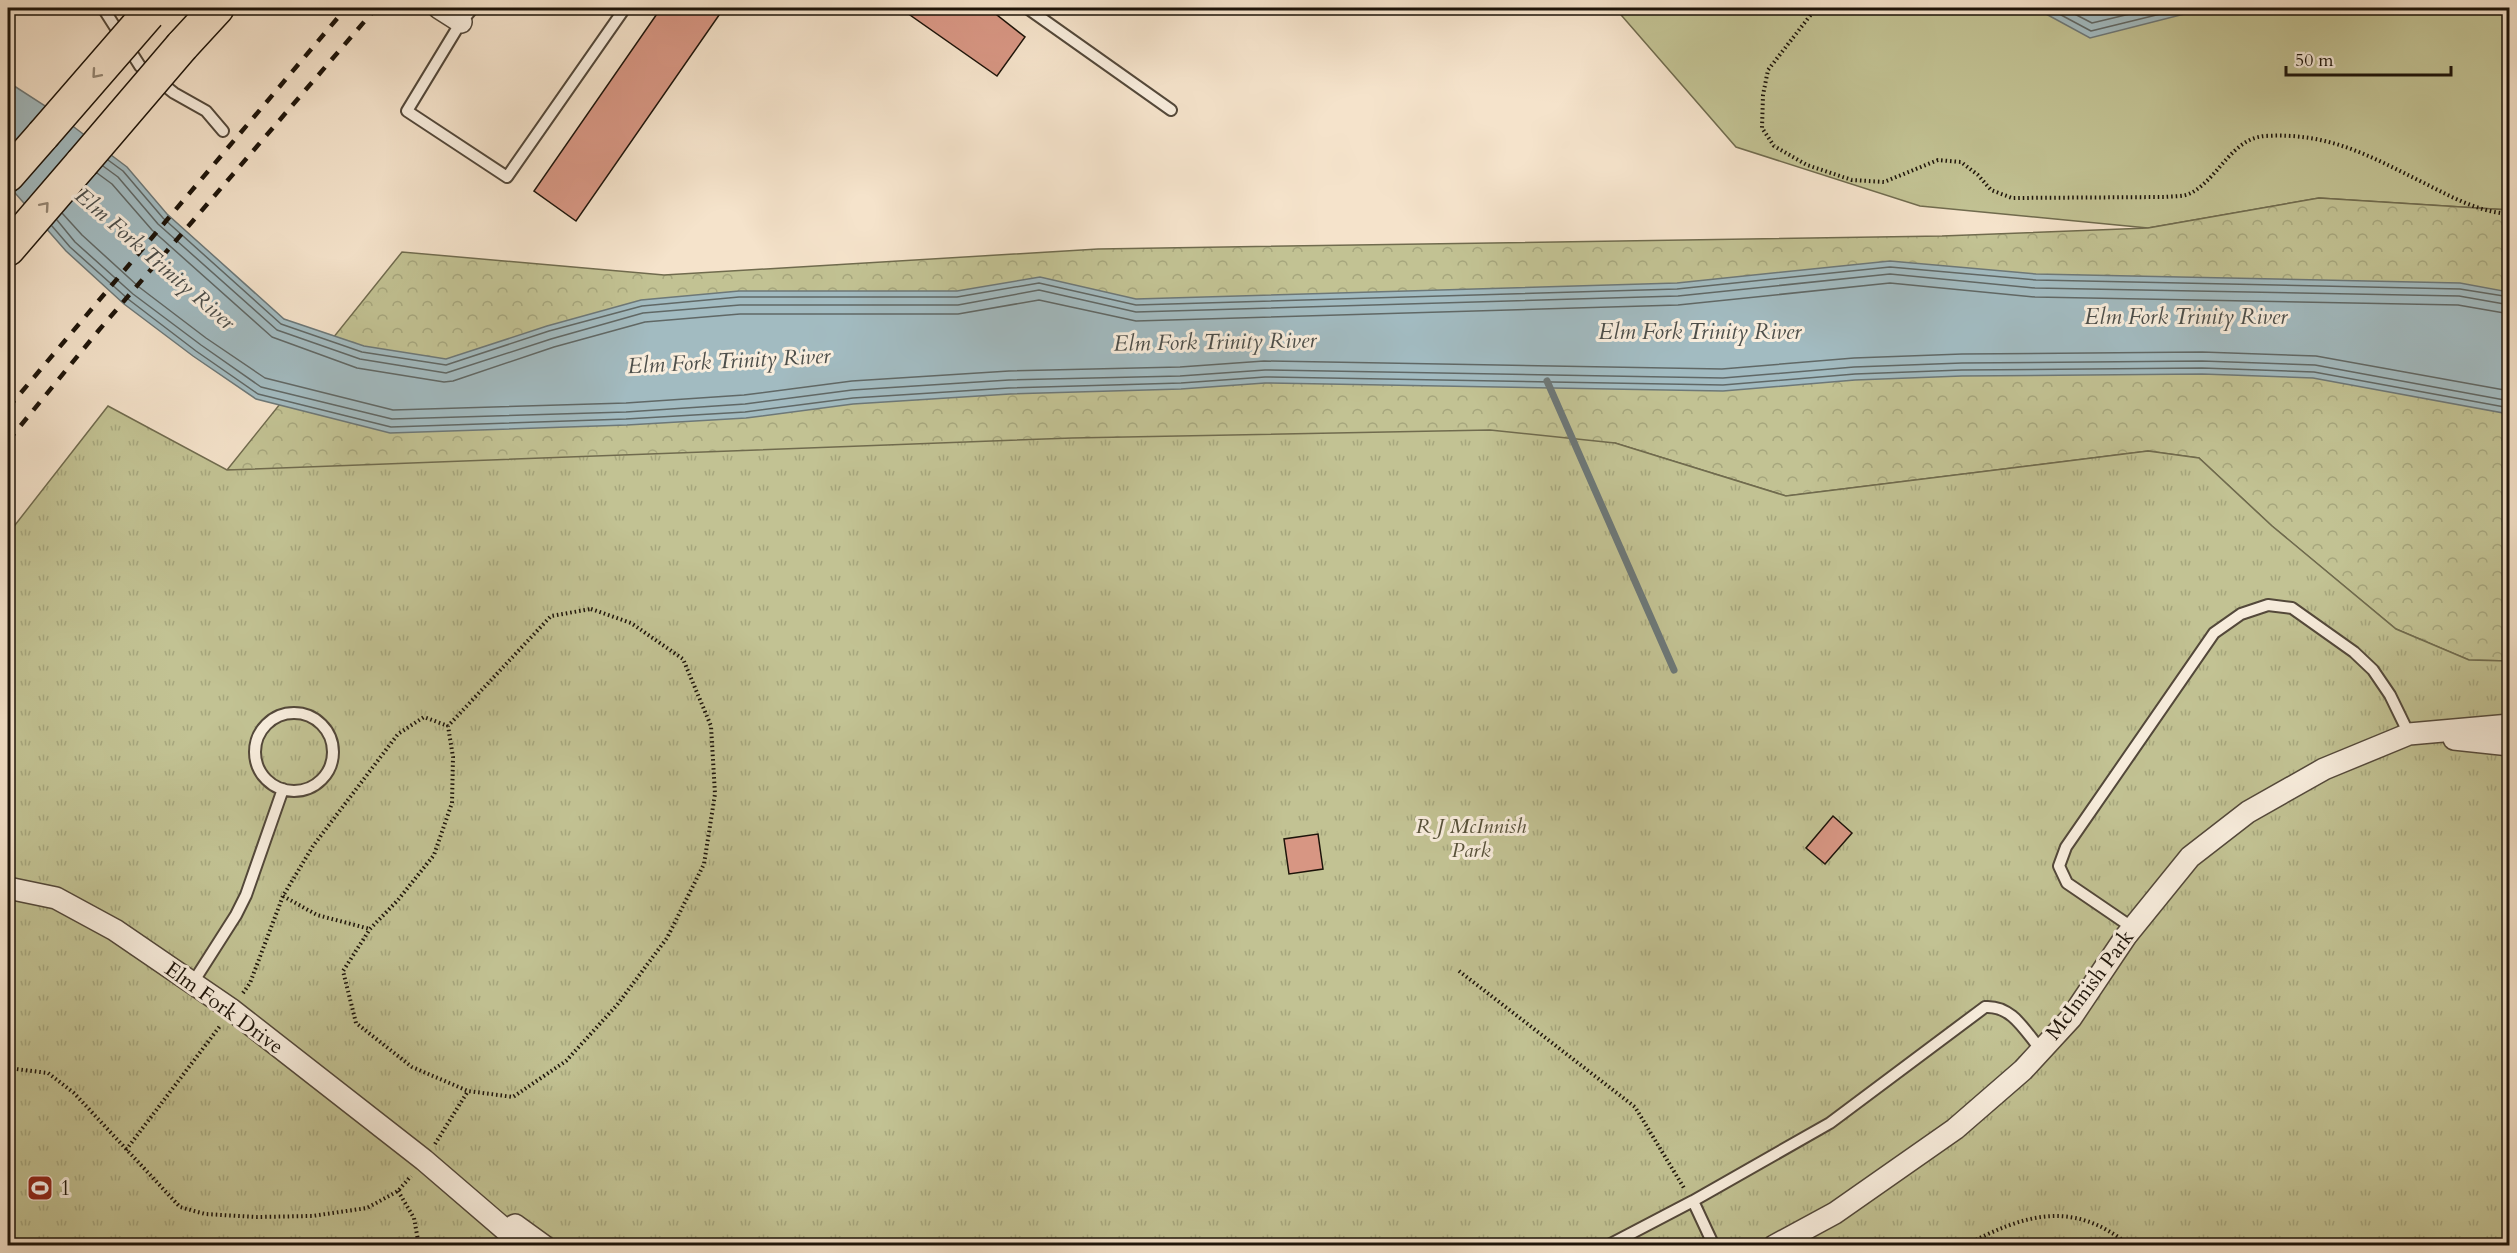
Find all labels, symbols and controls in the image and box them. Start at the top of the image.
scale bar [2286,39,2451,77]
text: 50 m [2295,48,2334,73]
one-way arrow [92,67,103,78]
water label: Elm Fork Trinity River [69,181,242,337]
one-way arrow [37,202,48,213]
water label: Elm Fork Trinity River [2085,302,2288,332]
water label: Elm Fork Trinity River [1599,317,1802,347]
water label: Elm Fork Trinity River [1113,325,1318,359]
water label: Elm Fork Trinity River [627,341,832,381]
park label: R J McInnish Park [1416,812,1526,865]
street label: McInnish Park [2039,923,2141,1046]
street label: Elm Fork Drive [159,955,289,1061]
sports icon: 1 [25,1173,55,1203]
place label: 1 [60,1174,71,1203]

